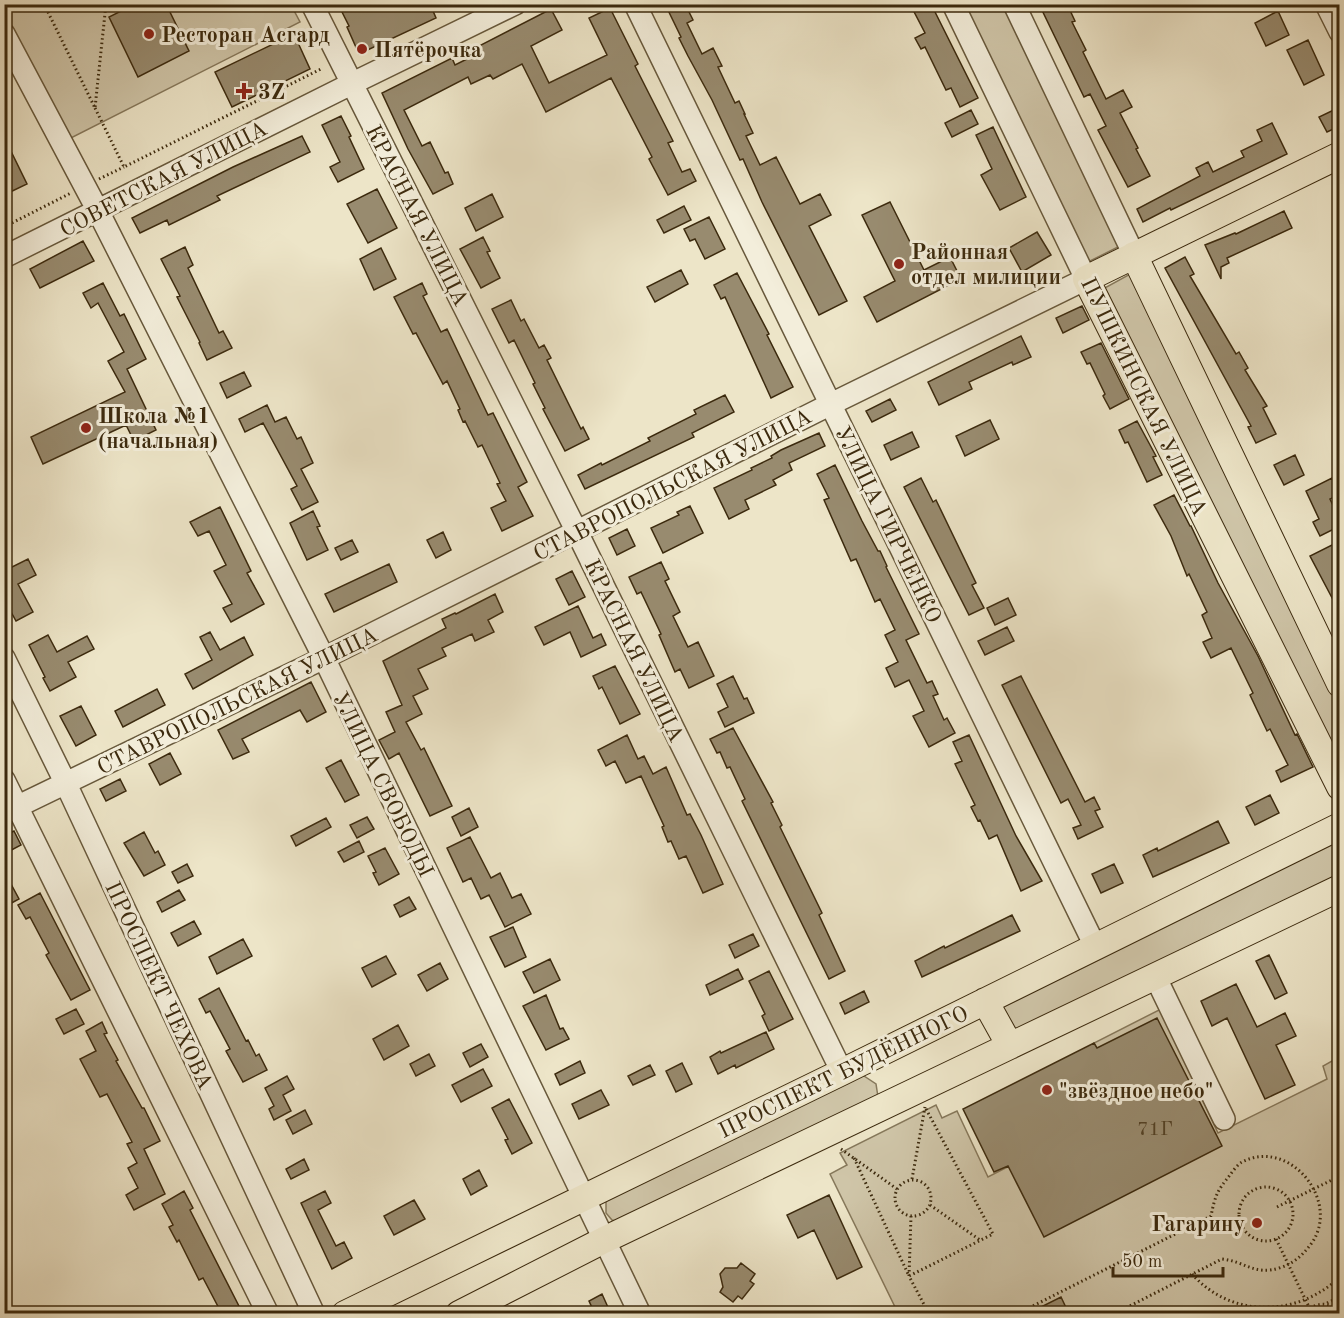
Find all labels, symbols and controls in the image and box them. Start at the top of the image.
place label: Ресторан Асгард [161,25,330,47]
marker: Ресторан Асгард [142,27,156,41]
place label: Пятёрочка [374,40,482,62]
marker: Пятёрочка [355,42,369,56]
marker: 3Z [235,82,253,100]
place label: 3Z [258,82,285,104]
street label: СОВЕТСКАЯ УЛИЦА [57,118,271,242]
street label: КРАСНАЯ УЛИЦА [361,122,472,310]
place label: Районная отдел милиции [911,242,1061,289]
marker: Районная отдел милиции [892,257,906,271]
street label: ПУШКИНСКАЯ УЛИЦА [1076,274,1211,520]
place label: Школа №1 (начальная) [98,406,218,453]
street label: СТАВРОПОЛЬСКАЯ УЛИЦА [530,406,816,566]
marker: Школа №1 (начальная) [79,421,93,435]
street label: УЛИЦА ГИРЧЕНКО [830,423,944,627]
street label: КРАСНАЯ УЛИЦА [579,556,687,746]
street label: СТАВРОПОЛЬСКАЯ УЛИЦА [94,624,382,779]
street label: УЛИЦА СВОБОДЫ [328,689,437,881]
street label: ПРОСПЕКТ ЧЕХОВА [100,879,216,1093]
street label: ПРОСПЕКТ БУДЁННОГО [714,1000,972,1143]
place label: "звёздное небо" [1059,1081,1213,1103]
marker: "звёздное небо" [1040,1083,1054,1097]
house number: 71Г [1137,1120,1173,1140]
place label: Гагарину [1151,1214,1245,1236]
marker: Гагарину [1250,1216,1264,1230]
scale bar [1113,1240,1222,1278]
text: 50 m [1122,1253,1162,1271]

